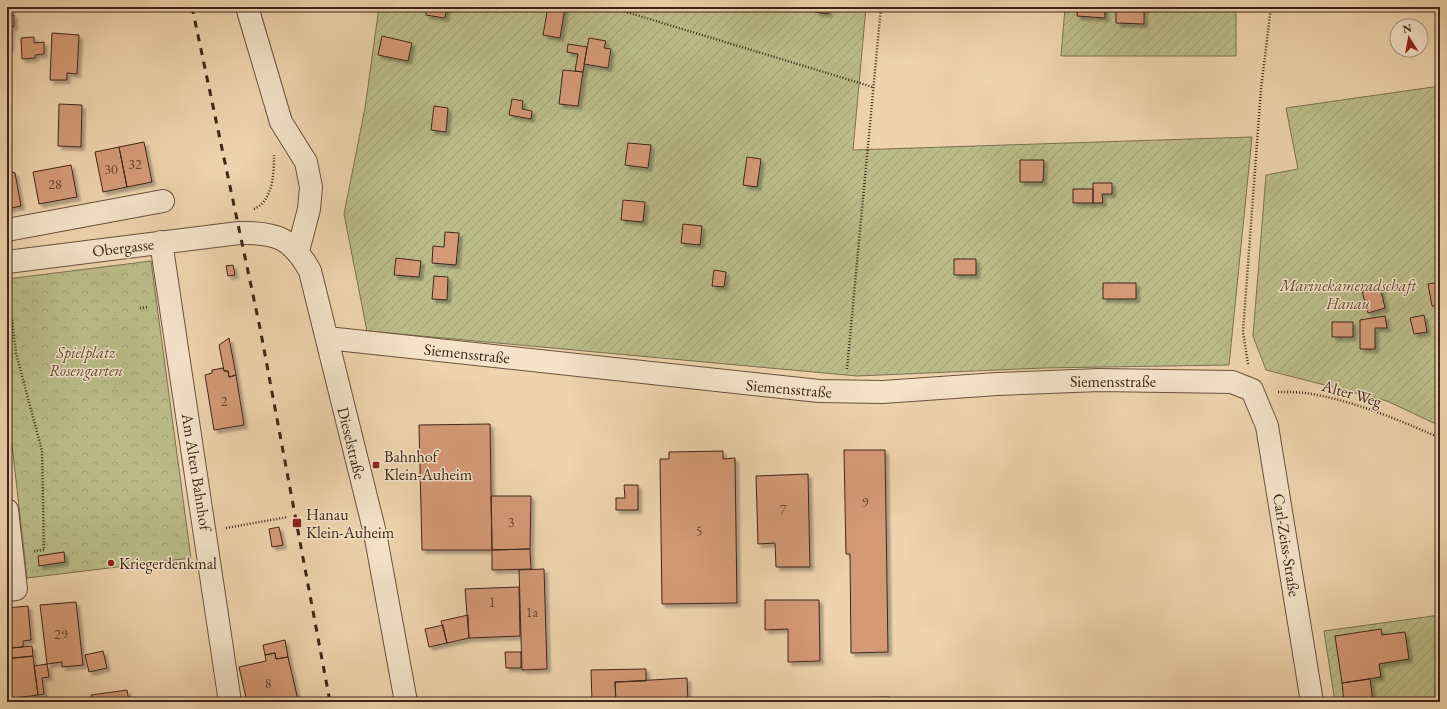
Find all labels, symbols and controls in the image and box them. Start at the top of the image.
north arrow [1389,18,1429,58]
text: N [1401,20,1413,36]
house number: 32 [128,155,142,173]
house number: 30 [104,160,118,178]
house number: 28 [48,175,62,193]
street label: Obergasse [91,233,155,262]
park label: Marinekameradschaft Hanau [1279,275,1418,314]
street label: Siemensstraße [423,339,511,368]
park label: Spielplatz Rosengarten [49,342,123,381]
street label: Siemensstraße [1070,371,1156,392]
street label: Siemensstraße [745,374,833,403]
street label: Alter Weg [1319,375,1385,412]
house number: 2 [221,392,228,410]
street label: Dieselstraße [332,405,371,481]
street label: Am Alten Bahnhof [177,411,216,534]
place label: Bahnhof Klein-Auheim [384,446,473,485]
marker: Bahnhof Klein-Auheim [371,460,381,470]
street label: Carl-Zeiss-Straße [1268,492,1305,598]
house number: 9 [862,493,869,511]
house number: 7 [780,500,787,518]
place label: Hanau Klein-Auheim [306,504,395,543]
house number: 3 [508,513,515,531]
marker: Hanau Klein-Auheim [291,517,303,529]
house number: 5 [696,522,702,540]
place label: Kriegerdenkmal [119,553,217,574]
marker: Kriegerdenkmal [106,558,116,568]
house number: 1 [489,593,495,611]
house number: 1a [526,603,539,621]
house number: 29 [54,625,68,643]
house number: 8 [265,674,272,692]

